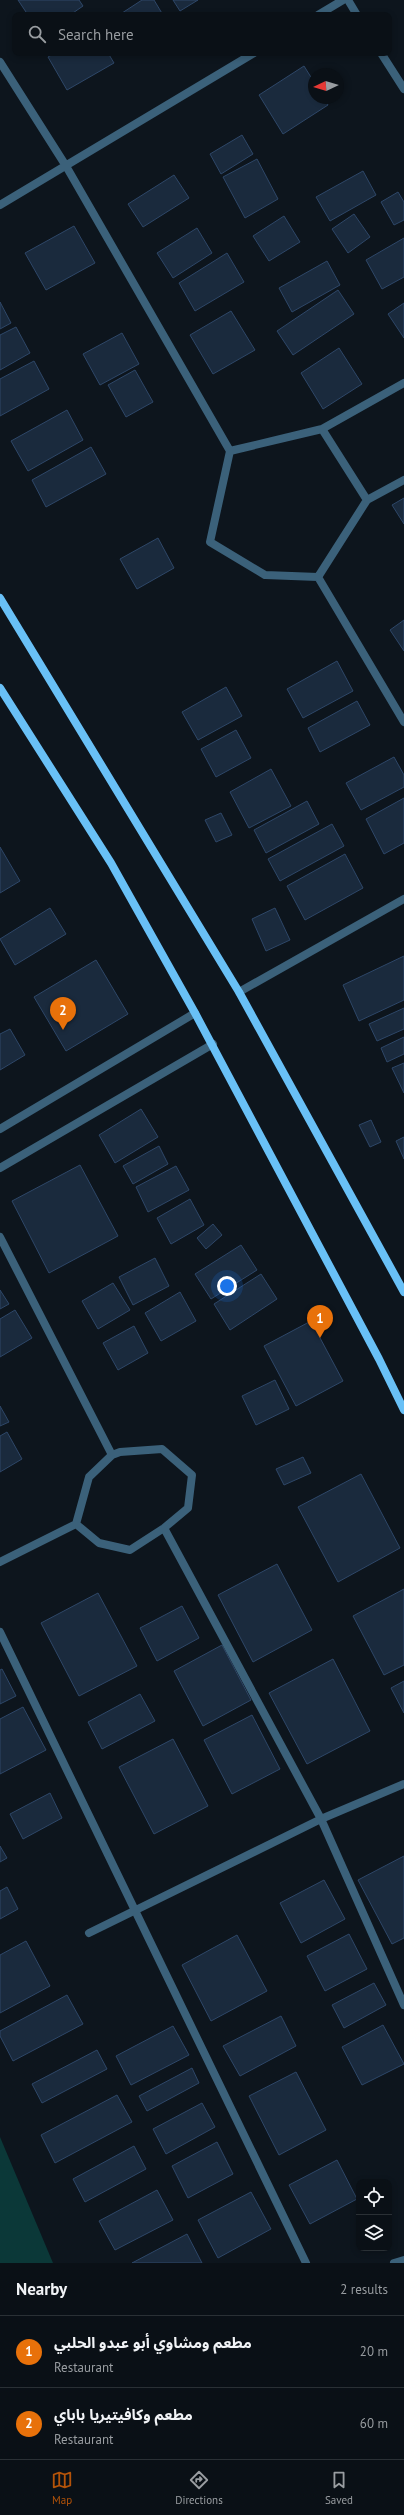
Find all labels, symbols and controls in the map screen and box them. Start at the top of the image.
search box [12,12,392,56]
icon: search [26,23,48,45]
text: Search here [58,25,134,44]
north arrow [308,68,344,104]
pin: 2 [50,997,76,1030]
your location [217,1276,237,1296]
pin: 1 [307,1305,333,1338]
map controls [356,2179,392,2251]
button: locate [356,2179,392,2215]
button: layers [356,2215,392,2251]
text: Nearby [16,2278,67,2300]
text: 2 results [340,2281,388,2298]
text: مطعم ومشاوي أبو عبدو الحلبي [54,2333,252,2352]
text: 1 [25,2343,33,2360]
text: 20 m [360,2343,388,2360]
text: Restaurant [54,2359,113,2376]
text: مطعم وكافيتيريا باباي [54,2405,193,2424]
text: 2 [25,2415,33,2432]
text: 60 m [360,2415,388,2432]
text: Restaurant [54,2431,113,2448]
tab: Map [51,2469,73,2507]
tab: Directions [175,2469,223,2507]
tab: Saved [325,2469,353,2507]

